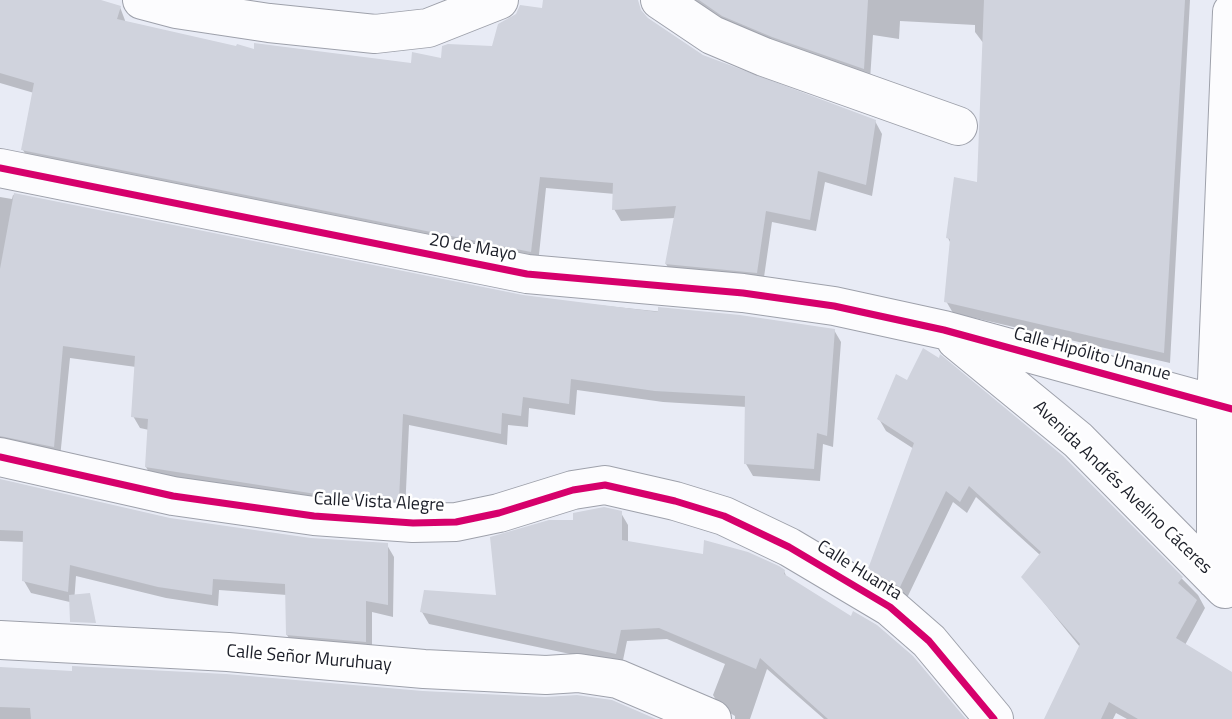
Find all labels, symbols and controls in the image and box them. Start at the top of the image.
street label: 20 de Mayo [427,230,519,266]
street label: Calle Hipólito Unanue [1011,324,1173,386]
street label: Avenida Andrés Avelino Cáceres [1028,397,1216,579]
street label: Calle Vista Alegre [313,489,445,517]
street label: Calle Huanta [813,536,905,606]
street label: Calle Señor Muruhuay [226,641,392,677]

